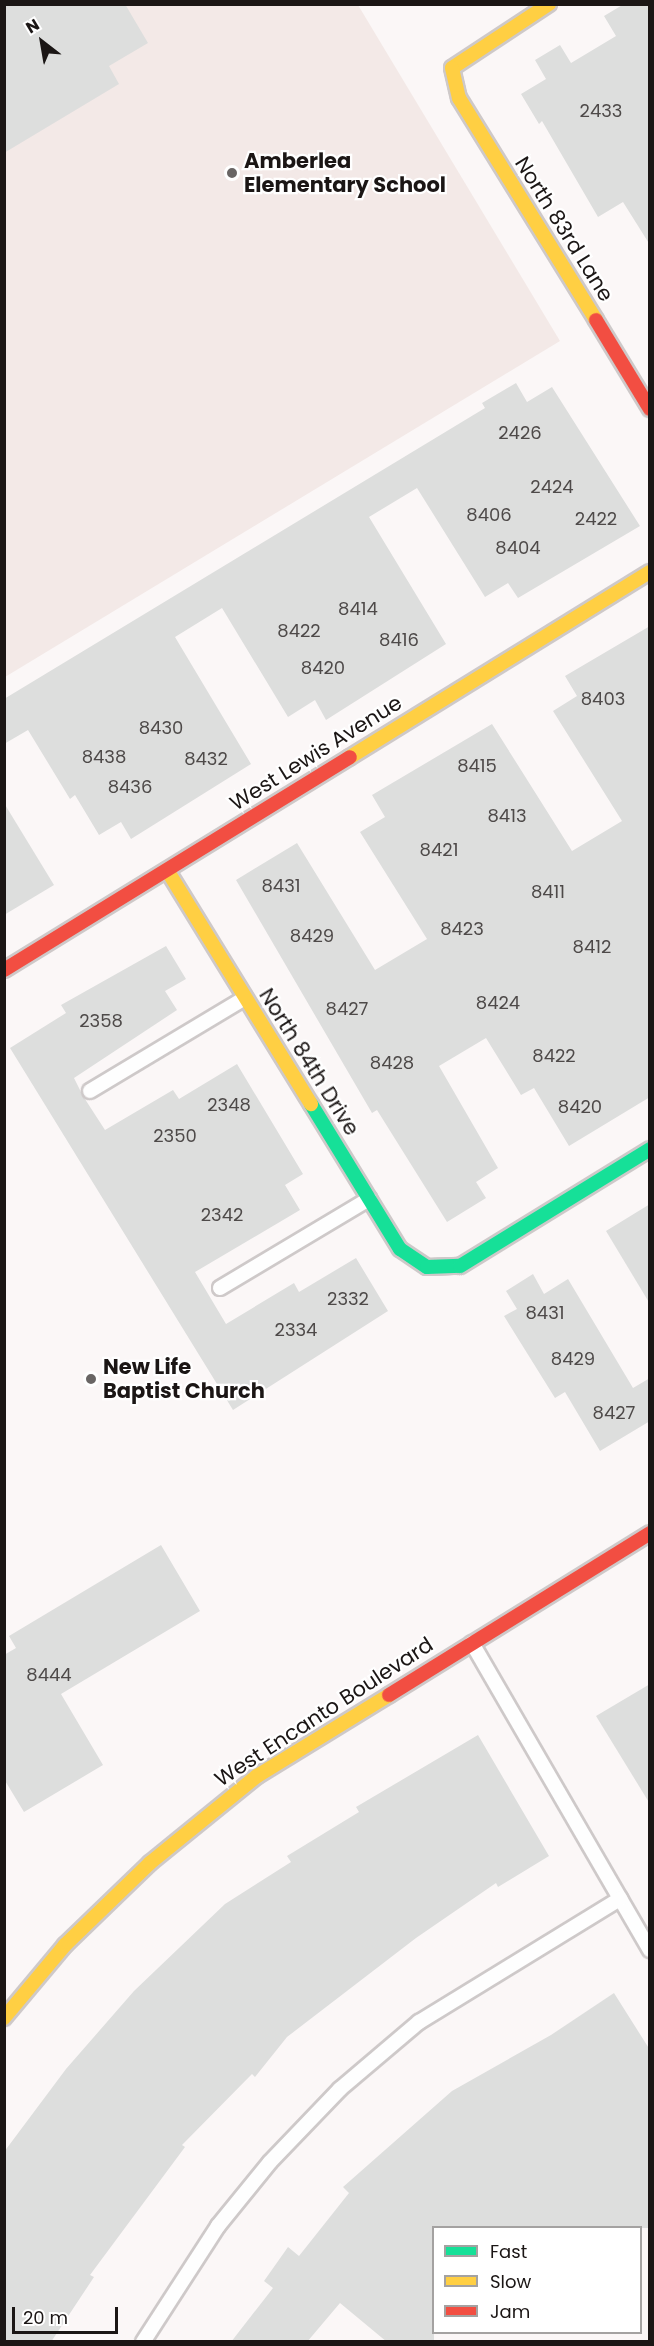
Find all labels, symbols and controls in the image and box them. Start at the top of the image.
north arrow [12,12,72,72]
text: N [21,13,44,39]
house number: 2433 [580,100,622,122]
place label: Amberlea Elementary School [244,148,446,198]
street label: North 83rd Lane [509,152,619,306]
marker: Amberlea Elementary School [225,166,239,180]
house number: 2426 [498,422,542,444]
house number: 2424 [530,476,574,498]
house number: 8406 [466,504,512,526]
house number: 2422 [575,508,617,530]
house number: 8404 [495,537,541,559]
house number: 8414 [338,598,378,620]
house number: 8422 [277,620,321,642]
house number: 8416 [379,629,419,651]
house number: 8420 [301,657,345,679]
house number: 8403 [581,688,625,710]
street label: West Lewis Avenue [226,690,406,816]
house number: 8430 [139,717,183,739]
house number: 8438 [82,746,126,768]
house number: 8432 [184,748,228,770]
house number: 8415 [457,755,497,777]
house number: 8436 [108,776,152,798]
house number: 8413 [487,805,527,827]
house number: 8421 [420,839,458,861]
house number: 8431 [261,875,301,897]
house number: 8411 [531,881,565,903]
house number: 8423 [440,918,484,940]
house number: 8429 [290,925,334,947]
house number: 8412 [573,936,611,958]
street label: North 84th Drive [254,984,364,1140]
house number: 8424 [476,992,520,1014]
house number: 8427 [326,998,368,1020]
house number: 2358 [79,1010,123,1032]
house number: 8422 [532,1045,576,1067]
house number: 8428 [370,1052,414,1074]
house number: 2348 [207,1094,251,1116]
house number: 8420 [558,1096,602,1118]
house number: 2350 [153,1125,197,1147]
house number: 2342 [201,1204,243,1226]
house number: 2332 [327,1288,369,1310]
house number: 8431 [525,1302,565,1324]
house number: 2334 [275,1319,317,1341]
house number: 8429 [551,1348,595,1370]
place label: New Life Baptist Church [103,1354,265,1404]
marker: New Life Baptist Church [84,1372,98,1386]
house number: 8427 [593,1402,635,1424]
street label: West Encanto Boulevard [210,1632,438,1792]
house number: 8444 [26,1664,72,1686]
legend [432,2226,642,2334]
text: Fast [490,2239,527,2264]
text: Slow [490,2269,531,2294]
scale bar [15,2295,122,2333]
text: Jam [490,2299,530,2324]
text: 20 m [23,2305,68,2330]

